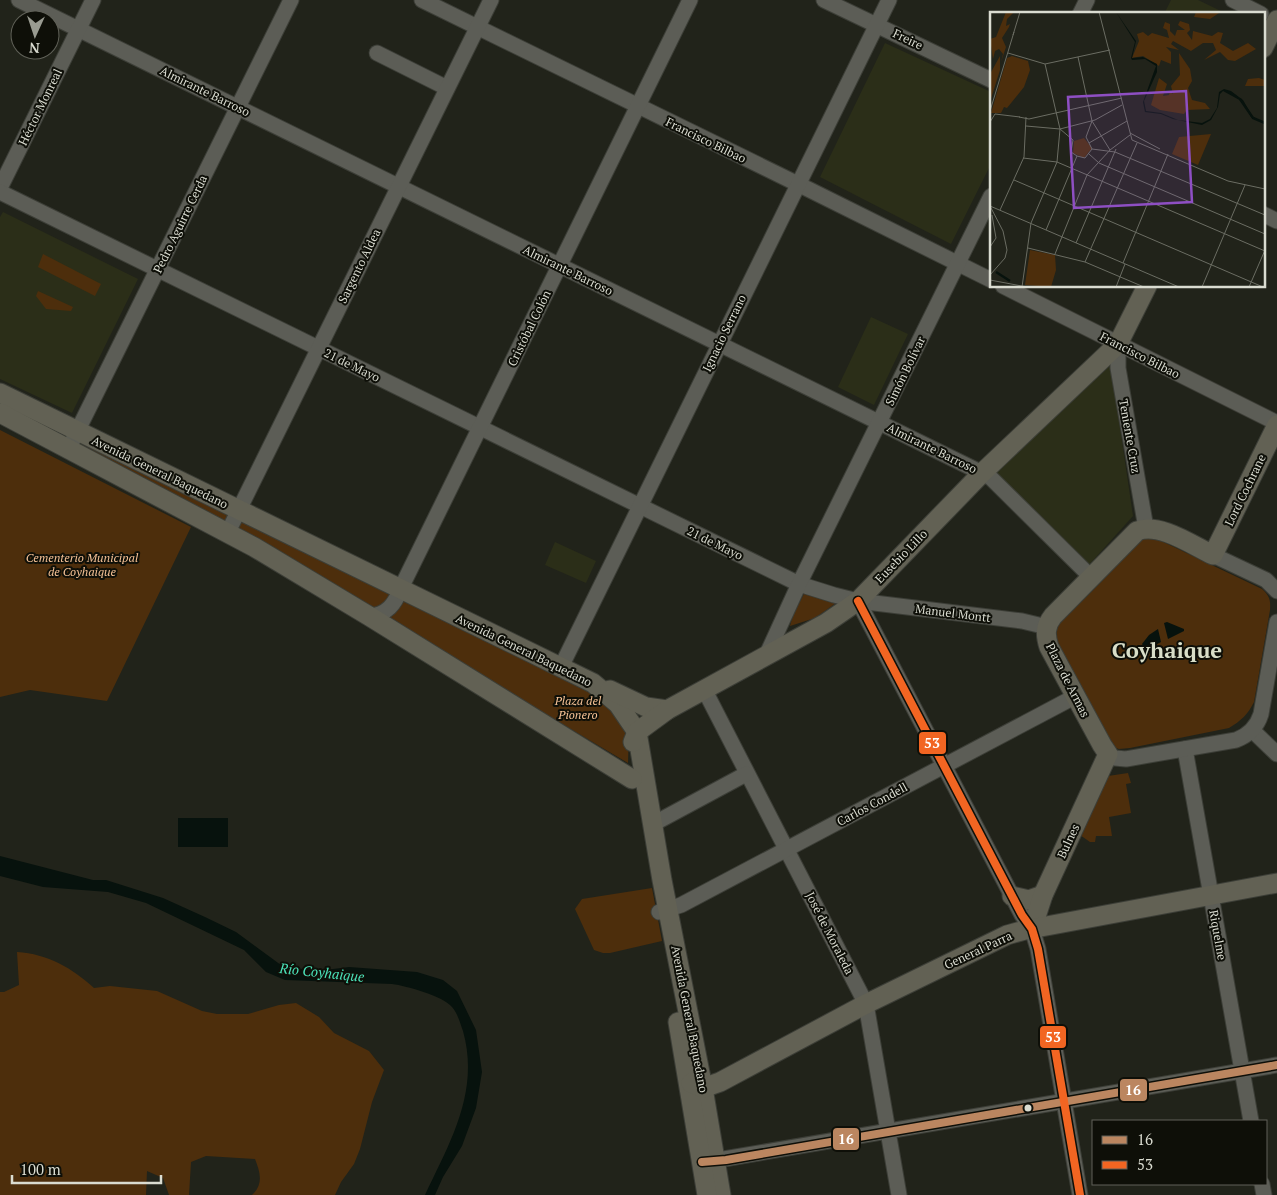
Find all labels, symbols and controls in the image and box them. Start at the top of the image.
north arrow [10,10,60,60]
inset map [990,12,1264,288]
street label: Freire [891,25,925,53]
text: N [28,39,40,58]
street label: Almirante Barroso [158,63,253,119]
street label: Héctor Monreal [15,66,65,148]
street label: Francisco Bilbao [663,114,749,166]
street label: Pedro Aguirre Cerda [150,173,210,275]
street label: Sargento Aldea [335,226,383,306]
street label: Almirante Barroso [521,242,616,298]
street label: Cristóbal Colón [504,287,554,369]
street label: Ignacio Serrano [699,292,749,374]
street label: Francisco Bilbao [1098,328,1183,382]
street label: Simón Bolívar [882,334,928,408]
street label: 21 de Mayo [322,345,383,385]
street label: Teniente Cruz [1116,398,1144,474]
street label: Almirante Barroso [885,420,980,476]
street label: Avenida General Baquedano [89,432,231,512]
street label: Lord Cochrane [1221,452,1269,528]
street label: 21 de Mayo [685,523,746,563]
street label: Eusebio Lillo [872,526,931,586]
park label: Cementerio Municipal de Coyhaique [26,550,139,579]
street label: Manuel Montt [914,601,992,625]
street label: Avenida General Baquedano [453,610,595,690]
district label: Coyhaique [1112,635,1222,664]
street label: Plaza de Armas [1043,640,1093,720]
park label: Plaza del Pionero [554,693,602,722]
line badge: 53 [918,731,947,755]
text: 53 [924,733,940,752]
street label: Carlos Condell [834,779,910,829]
street label: Bulnes [1054,821,1082,861]
street label: José de Moraleda [803,889,857,977]
street label: Riquelme [1206,909,1230,961]
street label: General Parra [942,928,1014,972]
street label: Avenida General Baquedano [668,944,712,1094]
water label: Río Coyhaique [278,958,366,986]
line badge: 53 [1039,1025,1067,1049]
text: 53 [1045,1027,1061,1046]
line badge: 16 [1119,1078,1148,1102]
text: 16 [1125,1080,1141,1099]
unlabelled marker [1023,1103,1033,1113]
legend [1092,1120,1267,1185]
line badge: 16 [832,1127,860,1151]
text: 16 [838,1129,854,1148]
text: 16 [1137,1129,1153,1149]
scale bar [12,1152,161,1184]
text: 53 [1137,1154,1153,1174]
text: 100 m [20,1159,61,1179]

